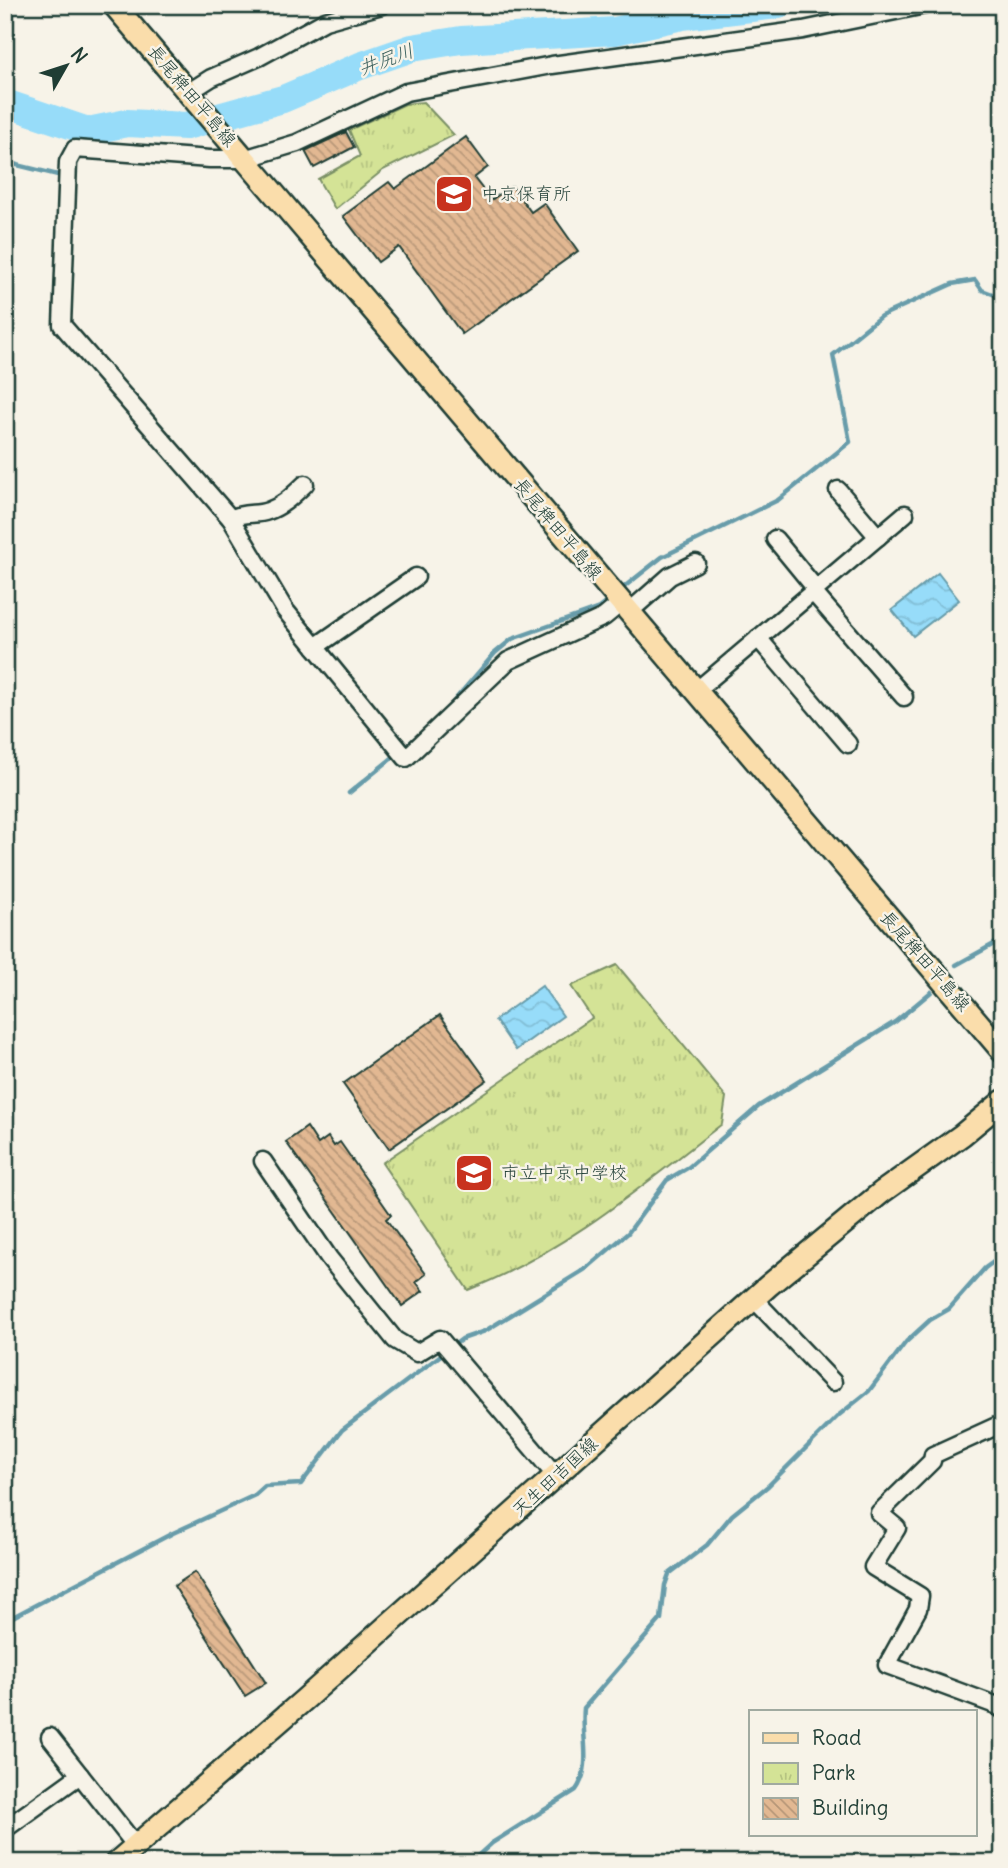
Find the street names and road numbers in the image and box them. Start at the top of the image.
street label: 長尾稗田平島線 [143,40,242,151]
street label: 長尾稗田平島線 [509,473,608,584]
street label: 長尾稗田平島線 [875,906,975,1016]
street label: 天生田吉国線 [507,1432,602,1521]

